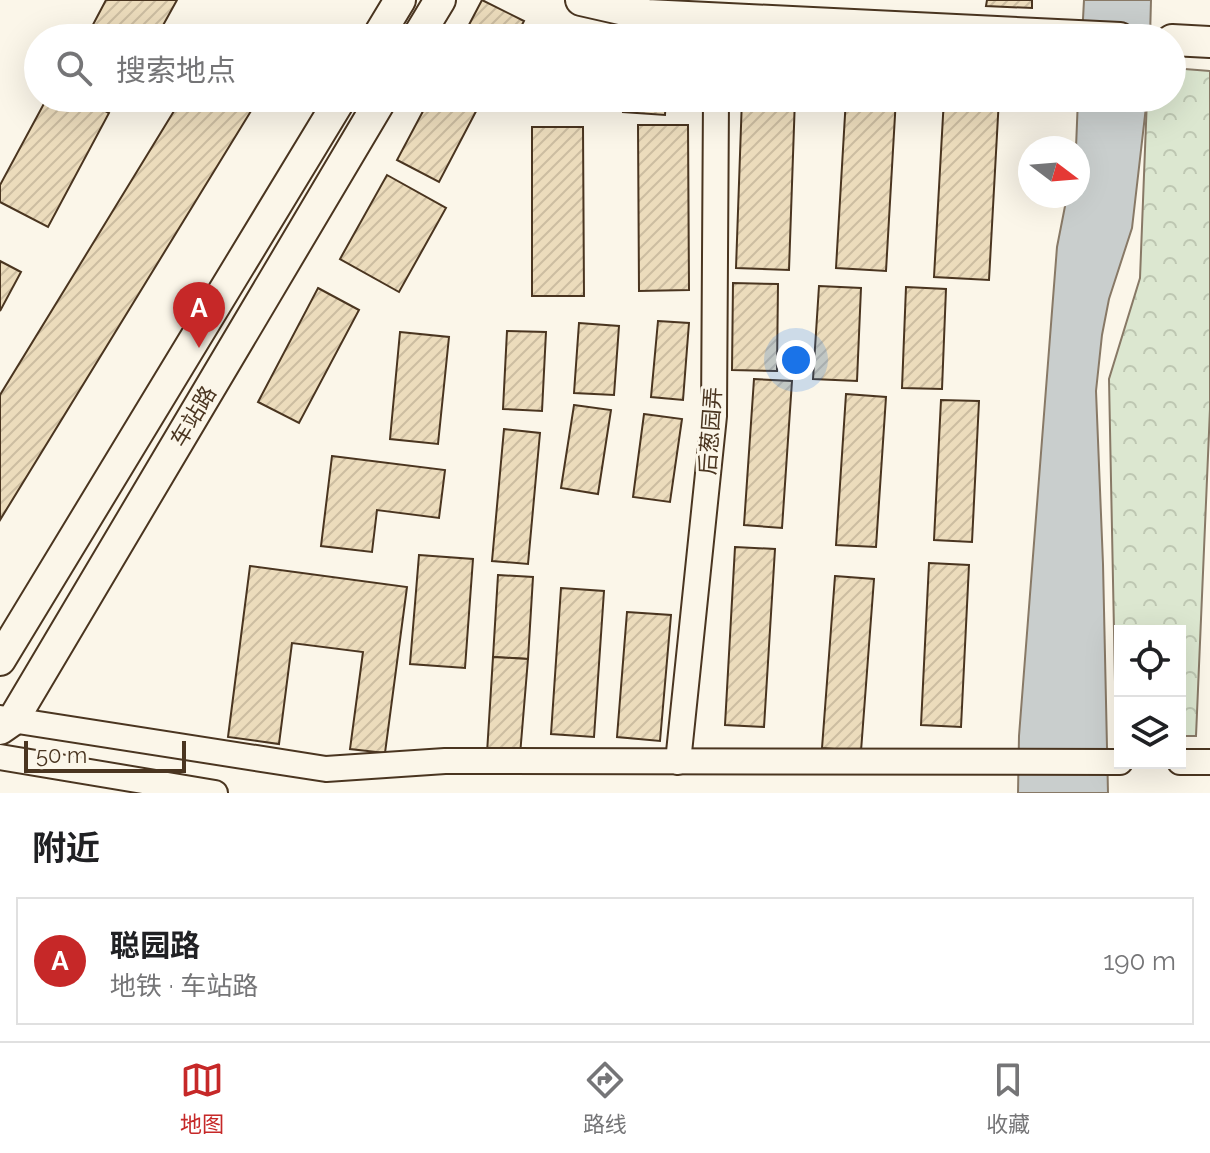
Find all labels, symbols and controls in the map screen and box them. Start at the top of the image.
search box [24,24,1186,112]
icon: search [52,46,96,90]
text: 搜索地点 [116,53,236,88]
north arrow [1018,136,1090,208]
pin: A [173,282,225,348]
your location [776,340,816,380]
street label: 车站路 [165,381,221,451]
street label: 后葱园弄 [694,386,726,476]
map controls [1114,625,1186,769]
button: locate [1114,625,1186,697]
button: layers [1114,697,1186,769]
scale bar [24,737,186,773]
text: 50 m [36,742,87,768]
text: 附近 [32,828,100,868]
text: 聪园路 [110,928,200,963]
text: A [51,946,69,976]
text: 190 m [1103,946,1176,976]
text: 地铁 · 车站路 [110,971,258,1001]
tab: 地图 [180,1058,224,1138]
tab: 路线 [583,1058,627,1138]
tab: 收藏 [986,1058,1030,1138]

